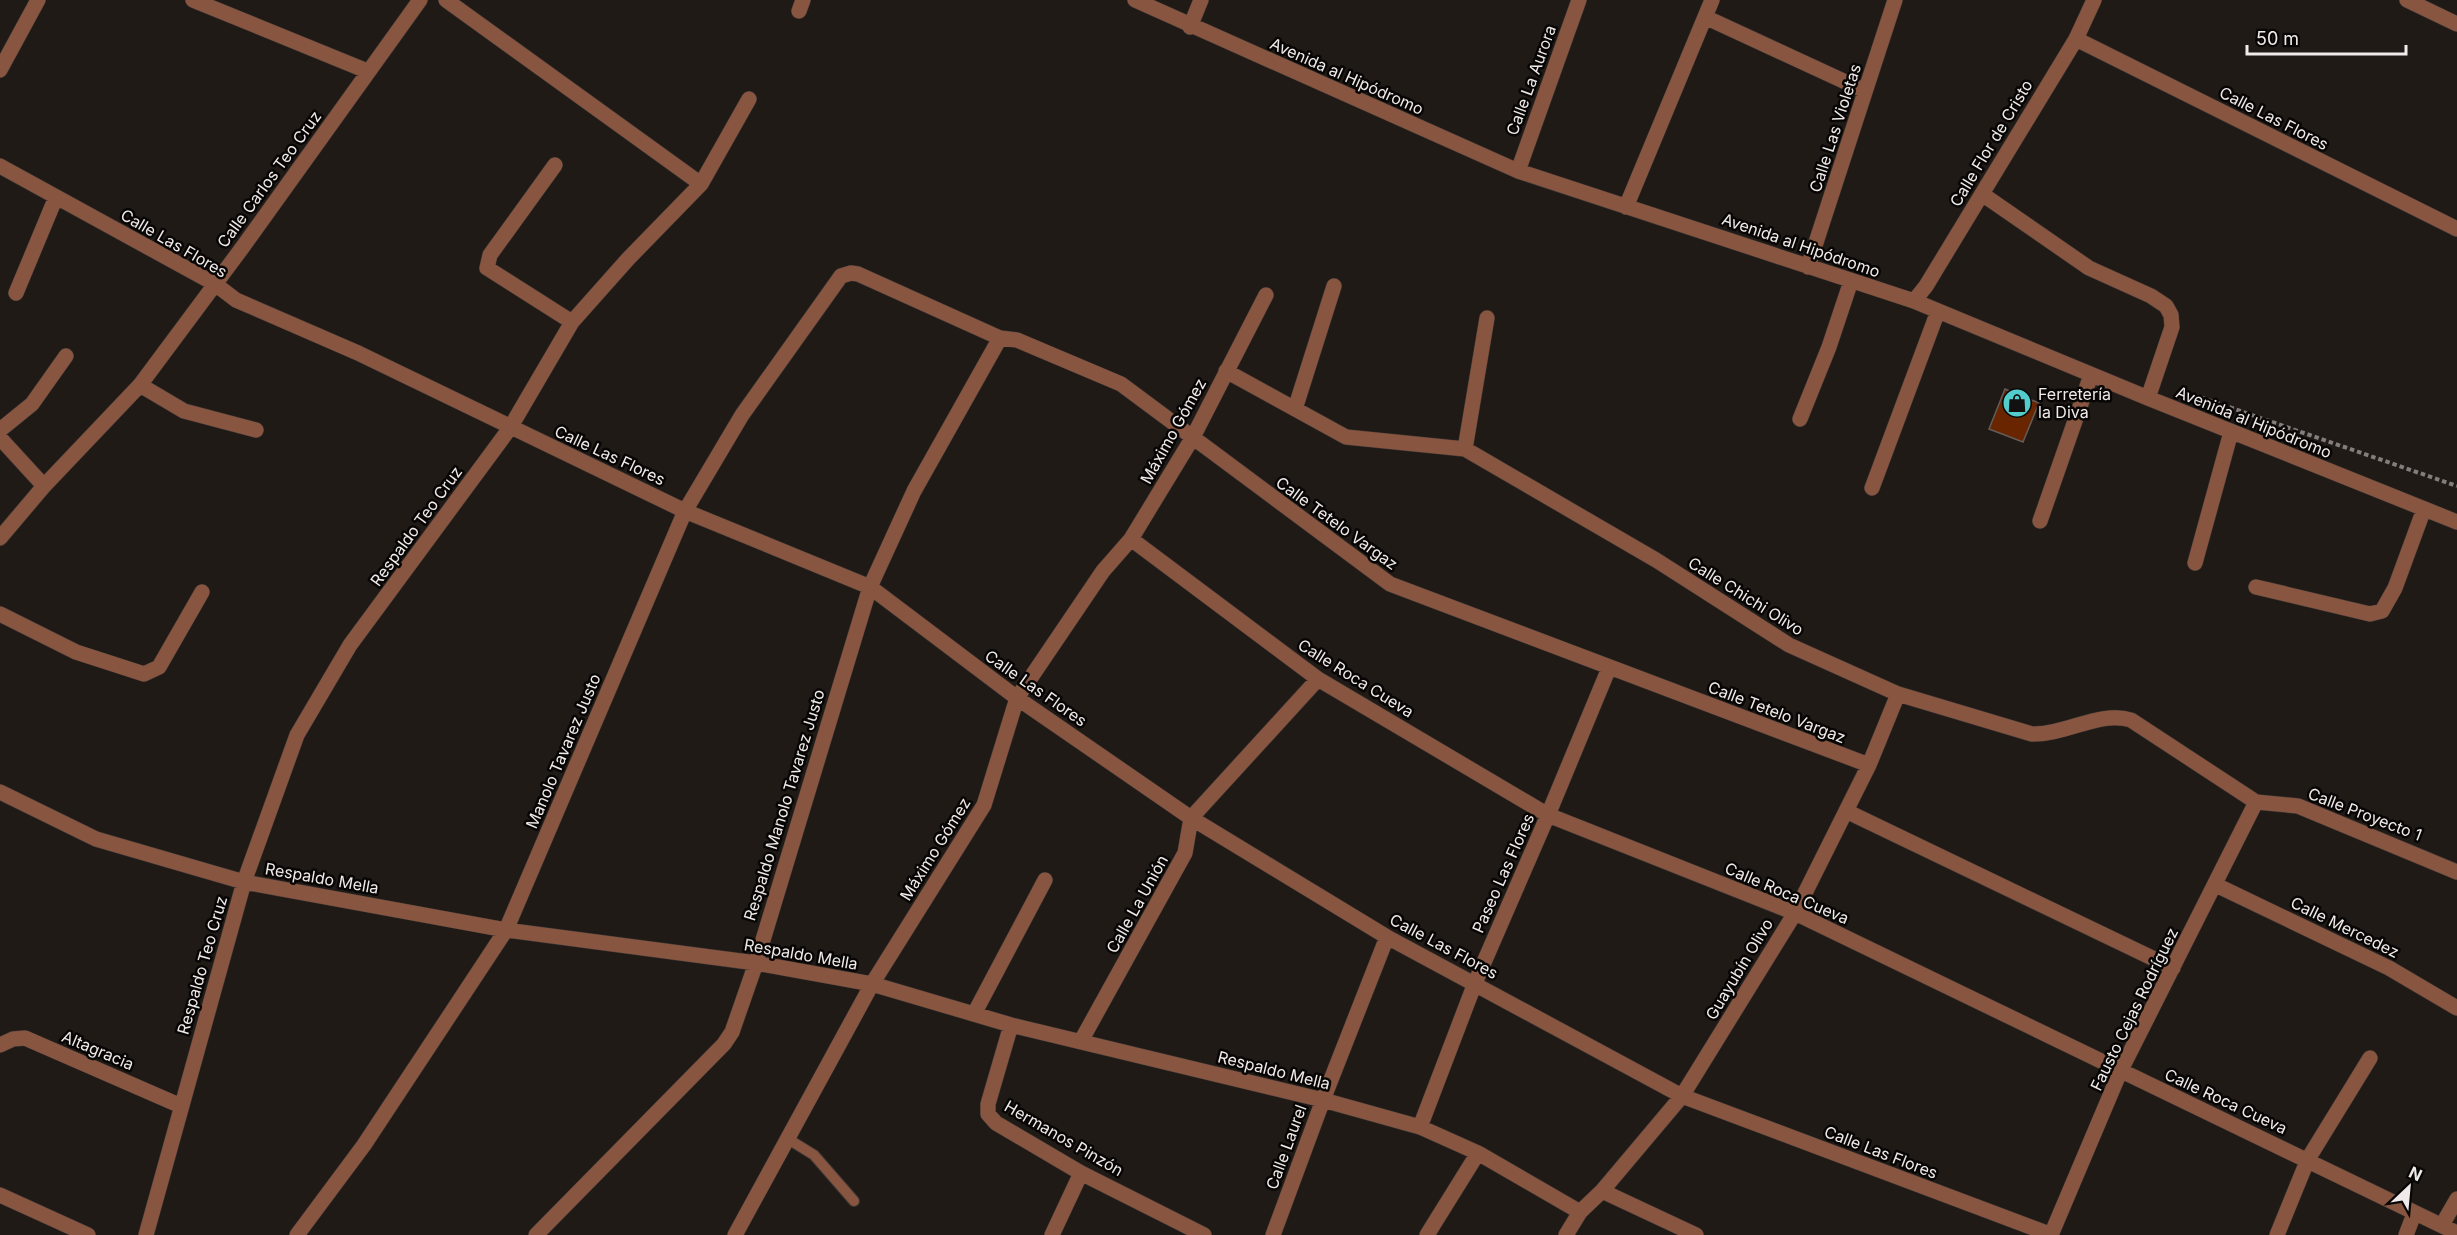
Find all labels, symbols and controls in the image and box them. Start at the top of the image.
scale bar [2247,18,2406,56]
street label: Calle La Aurora [1502,22,1560,138]
text: 50 m [2256,28,2299,49]
street label: Avenida al Hipódromo [1267,33,1427,119]
street label: Calle Las Violetas [1805,61,1865,195]
street label: Calle Flor de Cristo [1945,76,2037,210]
street label: Calle Las Flores [2216,82,2332,154]
street label: Calle Carlos Teo Cruz [213,107,325,251]
street label: Calle Las Flores [117,204,231,282]
street label: Avenida al Hipódromo [1719,209,1883,281]
street label: Máximo Gómez [1136,375,1210,487]
street label: Avenida al Hipódromo [2173,382,2335,462]
place label: Ferretería la Diva [2038,384,2111,422]
shop icon: Ferretería la Diva [2001,387,2033,419]
street label: Calle Las Flores [552,421,668,489]
street label: Respaldo Teo Cruz [366,462,466,590]
street label: Calle Tetelo Vargaz [1272,472,1402,574]
street label: Calle Chichi Olivo [1685,552,1807,640]
street label: Calle Roca Cueva [1294,634,1418,722]
street label: Calle Las Flores [981,645,1091,731]
street label: Manolo Tavarez Justo [521,671,605,831]
street label: Calle Tetelo Vargaz [1705,677,1849,747]
street label: Respaldo Manolo Tavarez Justo [739,687,829,923]
street label: Calle Proyecto 1 [2305,783,2425,845]
street label: Máximo Gómez [895,794,975,904]
street label: Paseo Las Flores [1468,810,1538,936]
street label: Calle La Unión [1102,851,1172,957]
street label: Respaldo Mella [264,858,380,898]
street label: Calle Roca Cueva [1722,858,1852,928]
street label: Calle Mercedez [2288,892,2402,962]
street label: Respaldo Teo Cruz [173,893,231,1037]
street label: Calle Las Flores [1386,909,1502,983]
street label: Guayubín Olivo [1701,915,1777,1023]
street label: Fausto Cejas Rodríguez [2086,924,2182,1094]
street label: Respaldo Mella [743,934,859,974]
street label: Altagracia [59,1026,137,1074]
street label: Respaldo Mella [1216,1046,1332,1094]
street label: Calle Roca Cueva [2162,1064,2290,1138]
street label: Hermanos Pinzón [1001,1096,1127,1180]
street label: Calle Laurel [1261,1102,1311,1192]
street label: Calle Las Flores [1822,1121,1940,1183]
north arrow [2379,1157,2439,1217]
text: N [2406,1162,2425,1185]

